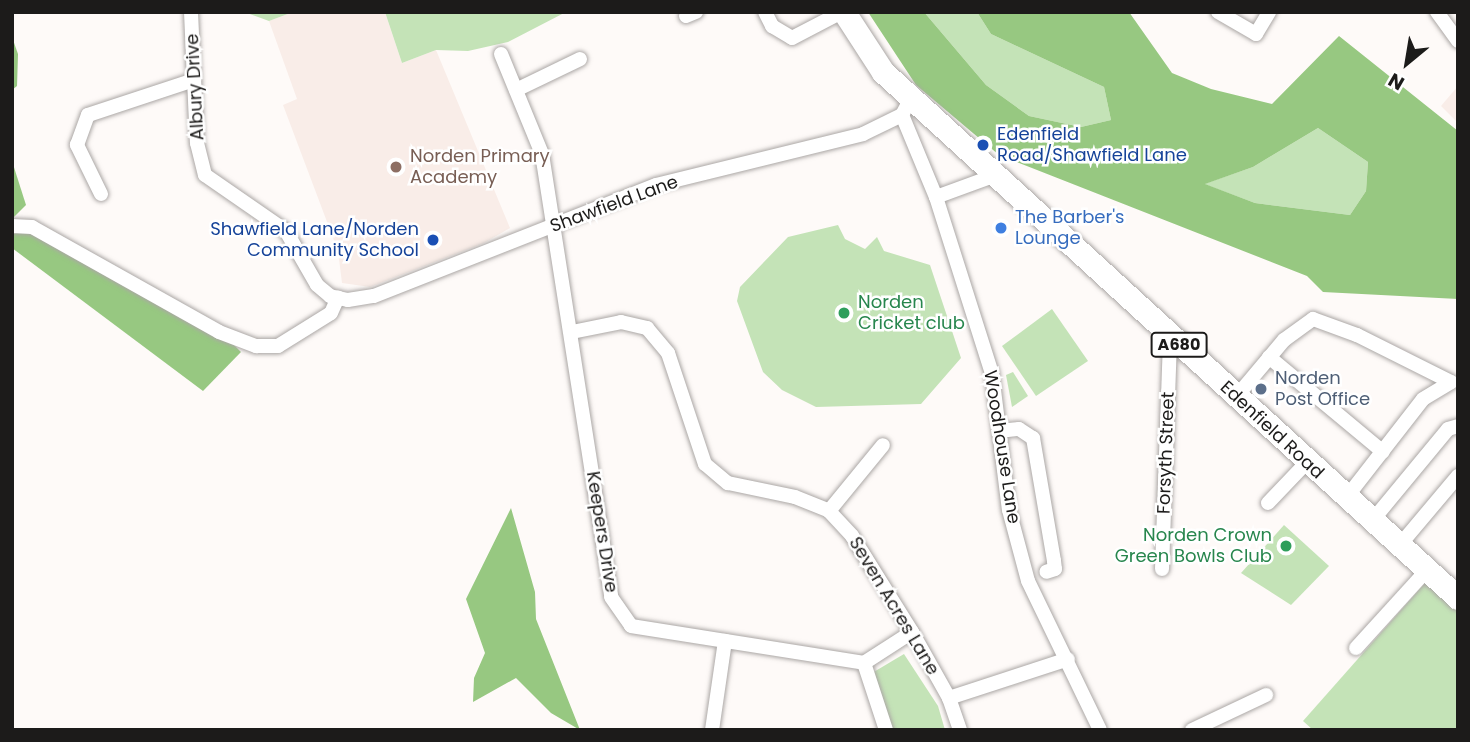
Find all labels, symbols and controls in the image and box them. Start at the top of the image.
north arrow [1372,28,1442,98]
street label: Albury Drive [181,33,209,141]
text: N [1383,66,1409,97]
place label: Edenfield Road/Shawfield Lane [997,124,1187,166]
marker: Edenfield Road/Shawfield Lane [975,137,991,153]
place label: Norden Primary Academy [410,146,550,188]
marker: Norden Primary Academy [388,159,404,175]
street label: Shawfield Lane [547,171,681,237]
place label: The Barber's Lounge [1015,207,1124,249]
place label: Shawfield Lane/Norden Community School [210,219,419,262]
marker: The Barber's Lounge [993,220,1009,236]
marker: Shawfield Lane/Norden Community School [425,232,441,248]
place label: Norden Cricket club [858,292,965,334]
marker: Norden Cricket club [836,305,852,321]
road number: A680 [1149,332,1209,358]
place label: Norden Post Office [1275,368,1370,410]
street label: Woodhouse Lane [979,369,1025,525]
street label: Edenfield Road [1216,376,1328,484]
marker: Norden Post Office [1253,381,1269,397]
street label: Forsyth Street [1153,391,1179,515]
street label: Keepers Drive [582,470,622,594]
place label: Norden Crown Green Bowls Club [1115,525,1272,568]
street label: Seven Acres Lane [844,533,944,679]
marker: Norden Crown Green Bowls Club [1278,538,1294,554]

